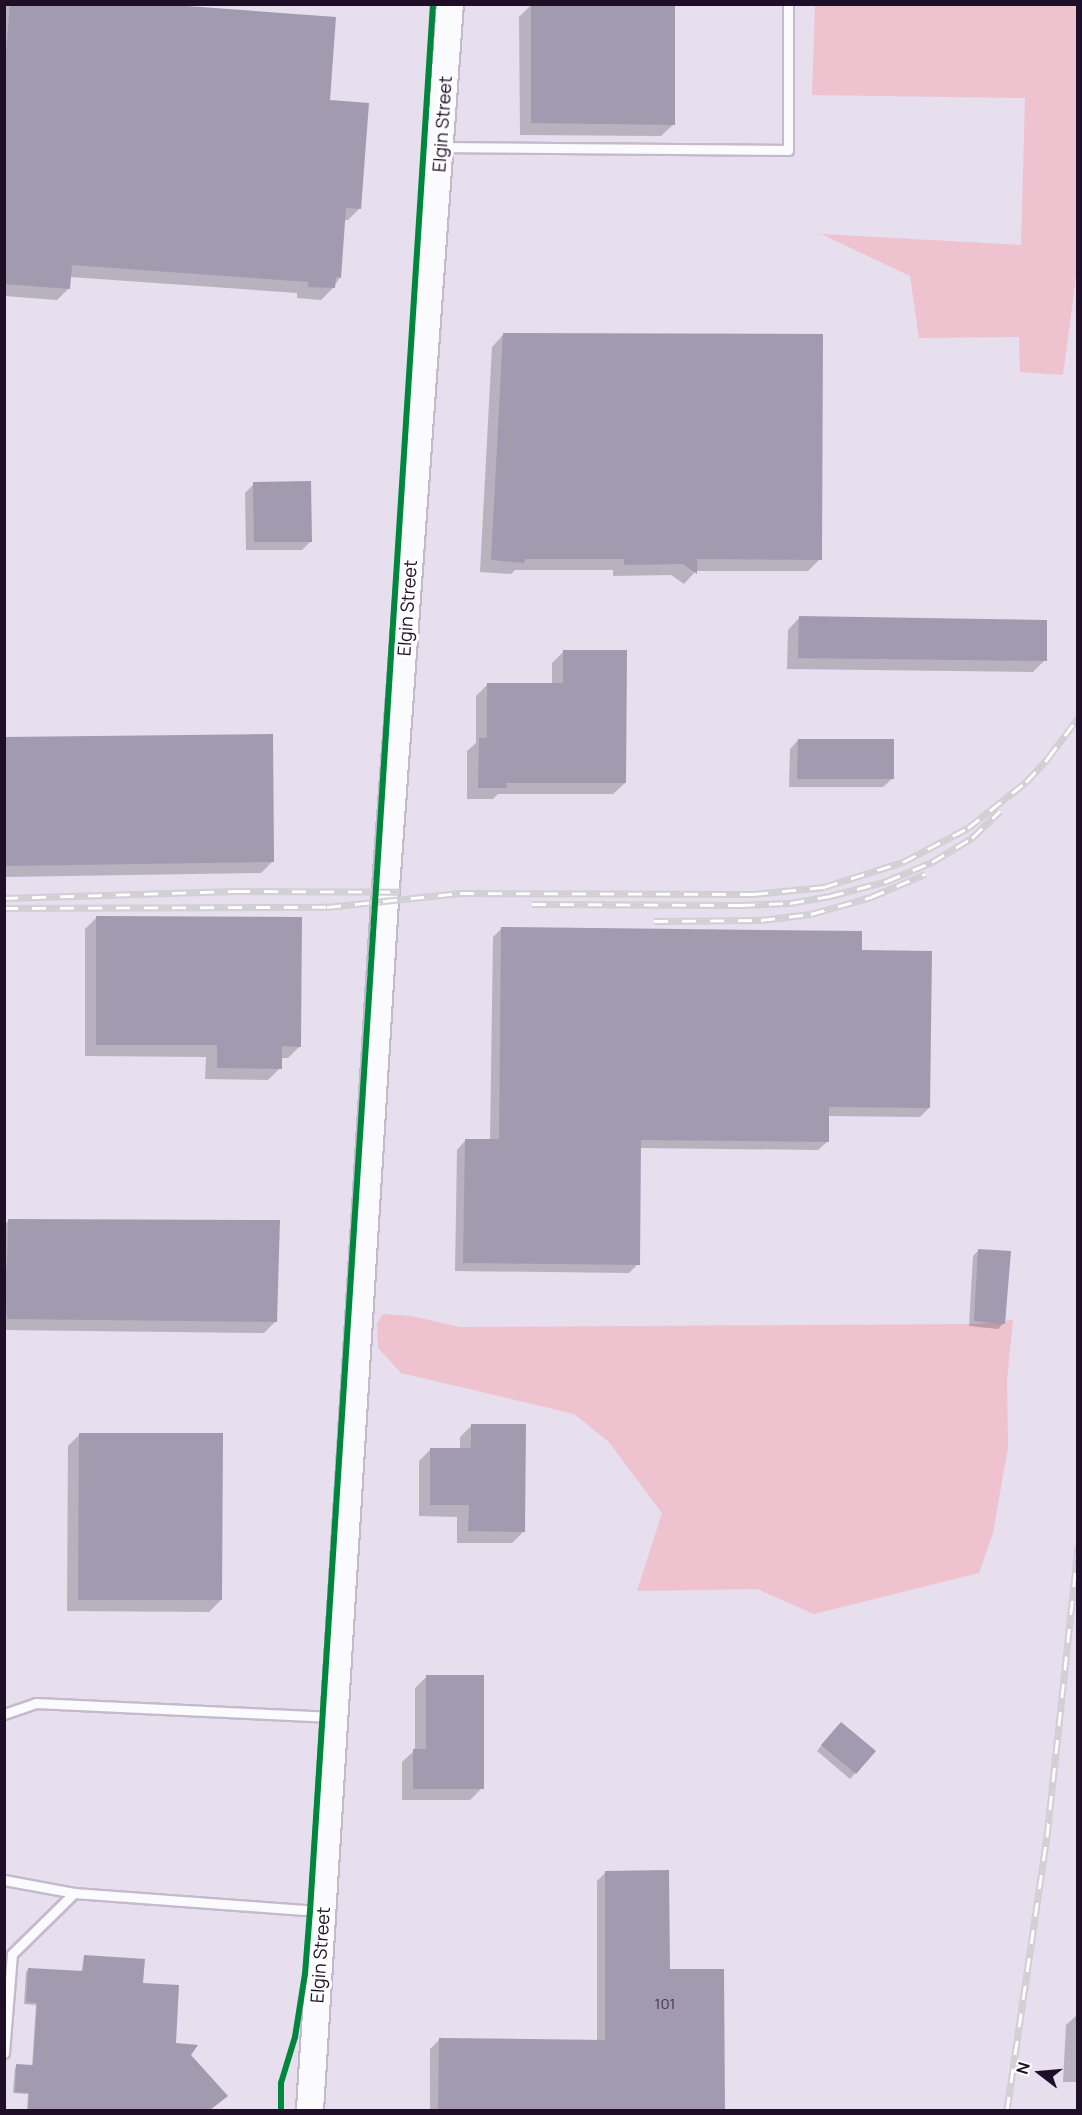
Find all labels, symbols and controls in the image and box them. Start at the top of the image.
street label: Elgin Street [428,75,456,173]
street label: Elgin Street [393,559,421,657]
street label: Elgin Street [306,1906,334,2004]
house number: 101 [655,1995,675,2013]
north arrow [1010,2043,1070,2103]
text: N [1011,2059,1035,2077]

